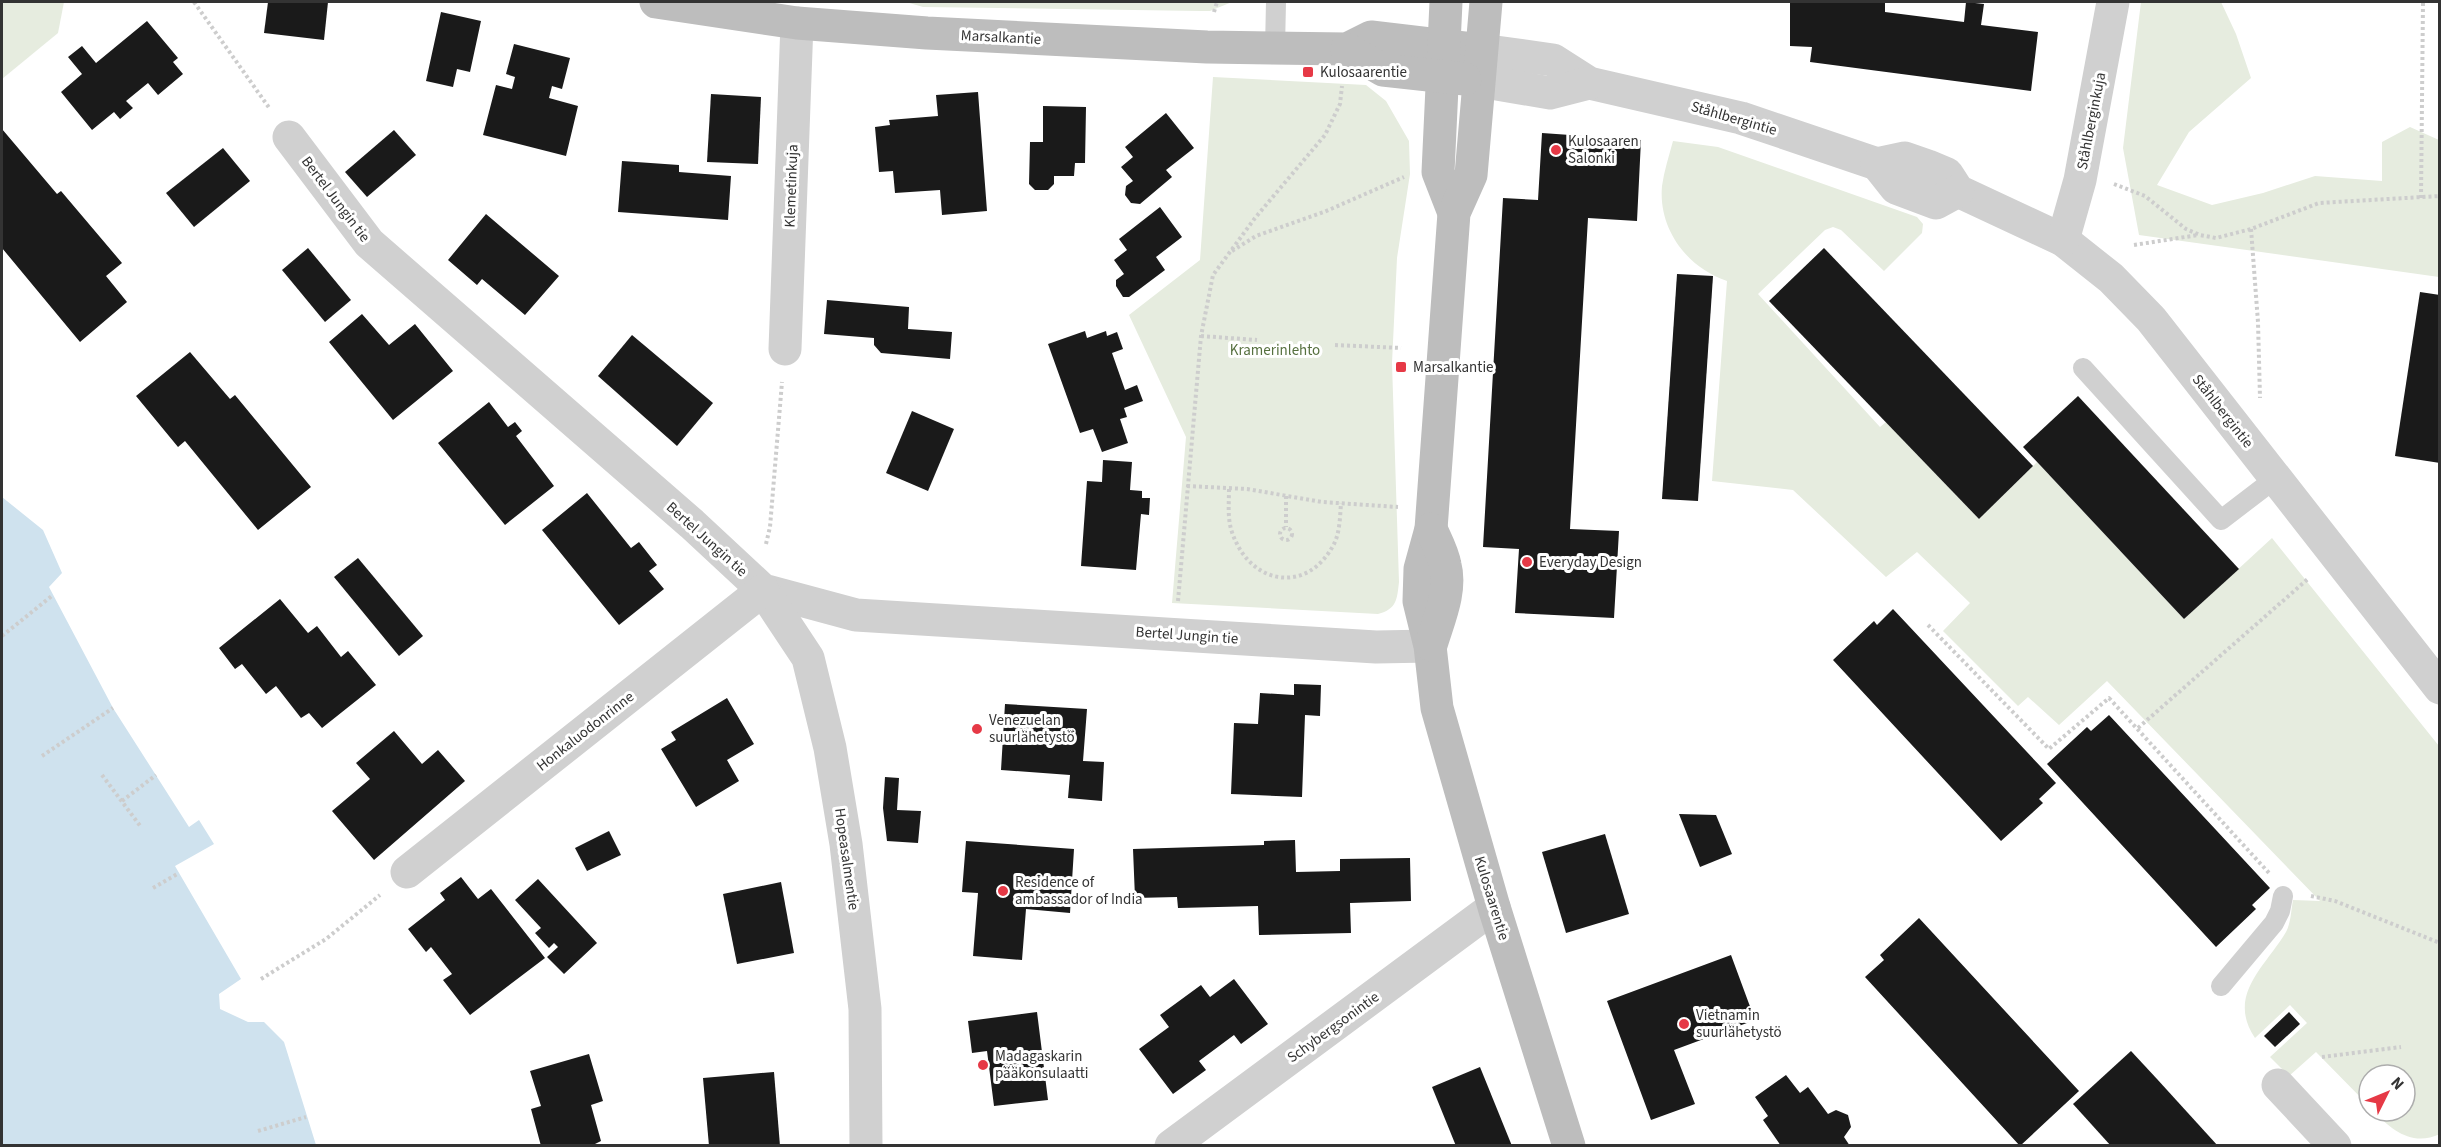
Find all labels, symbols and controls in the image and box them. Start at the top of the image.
street label: Marsalkantie [960,25,1042,50]
place label: Kulosaarentie [1320,62,1407,83]
marker: Kulosaarentie [1301,65,1315,79]
street label: Ståhlberginkuja [2072,71,2111,172]
street label: Ståhlbergintie [1688,96,1779,141]
place label: Kulosaaren Salonki [1568,131,1639,169]
marker: Kulosaaren Salonki [1549,143,1563,157]
street label: Klemetinkuja [780,144,803,228]
street label: Bertel Jungin tie [296,152,375,247]
park label: Kramerinlehto [1230,340,1320,361]
place label: Marsalkantie [1413,357,1494,378]
marker: Marsalkantie [1394,360,1408,374]
street label: Ståhlbergintie [2187,370,2258,453]
street label: Bertel Jungin tie [661,497,752,582]
place label: Everyday Design [1539,552,1642,573]
marker: Everyday Design [1520,555,1534,569]
street label: Bertel Jungin tie [1135,621,1239,650]
street label: Honkaluodonrinne [532,687,638,776]
place label: Venezuelan suurlähetystö [989,710,1075,748]
marker: Venezuelan suurlähetystö [970,722,984,736]
street label: Hopeasalmentie [829,807,864,912]
street label: Kulosaarentie [1469,854,1514,943]
place label: Residence of ambassador of India [1015,872,1143,910]
marker: Residence of ambassador of India [996,884,1010,898]
street label: Schybergsonintie [1283,987,1384,1068]
place label: Vietnamin suurlähetystö [1696,1005,1782,1043]
marker: Vietnamin suurlähetystö [1677,1017,1691,1031]
place label: Madagaskarin pääkonsulaatti [995,1046,1088,1084]
marker: Madagaskarin pääkonsulaatti [976,1058,990,1072]
north arrow [2357,1063,2417,1123]
text: N [2386,1072,2409,1095]

